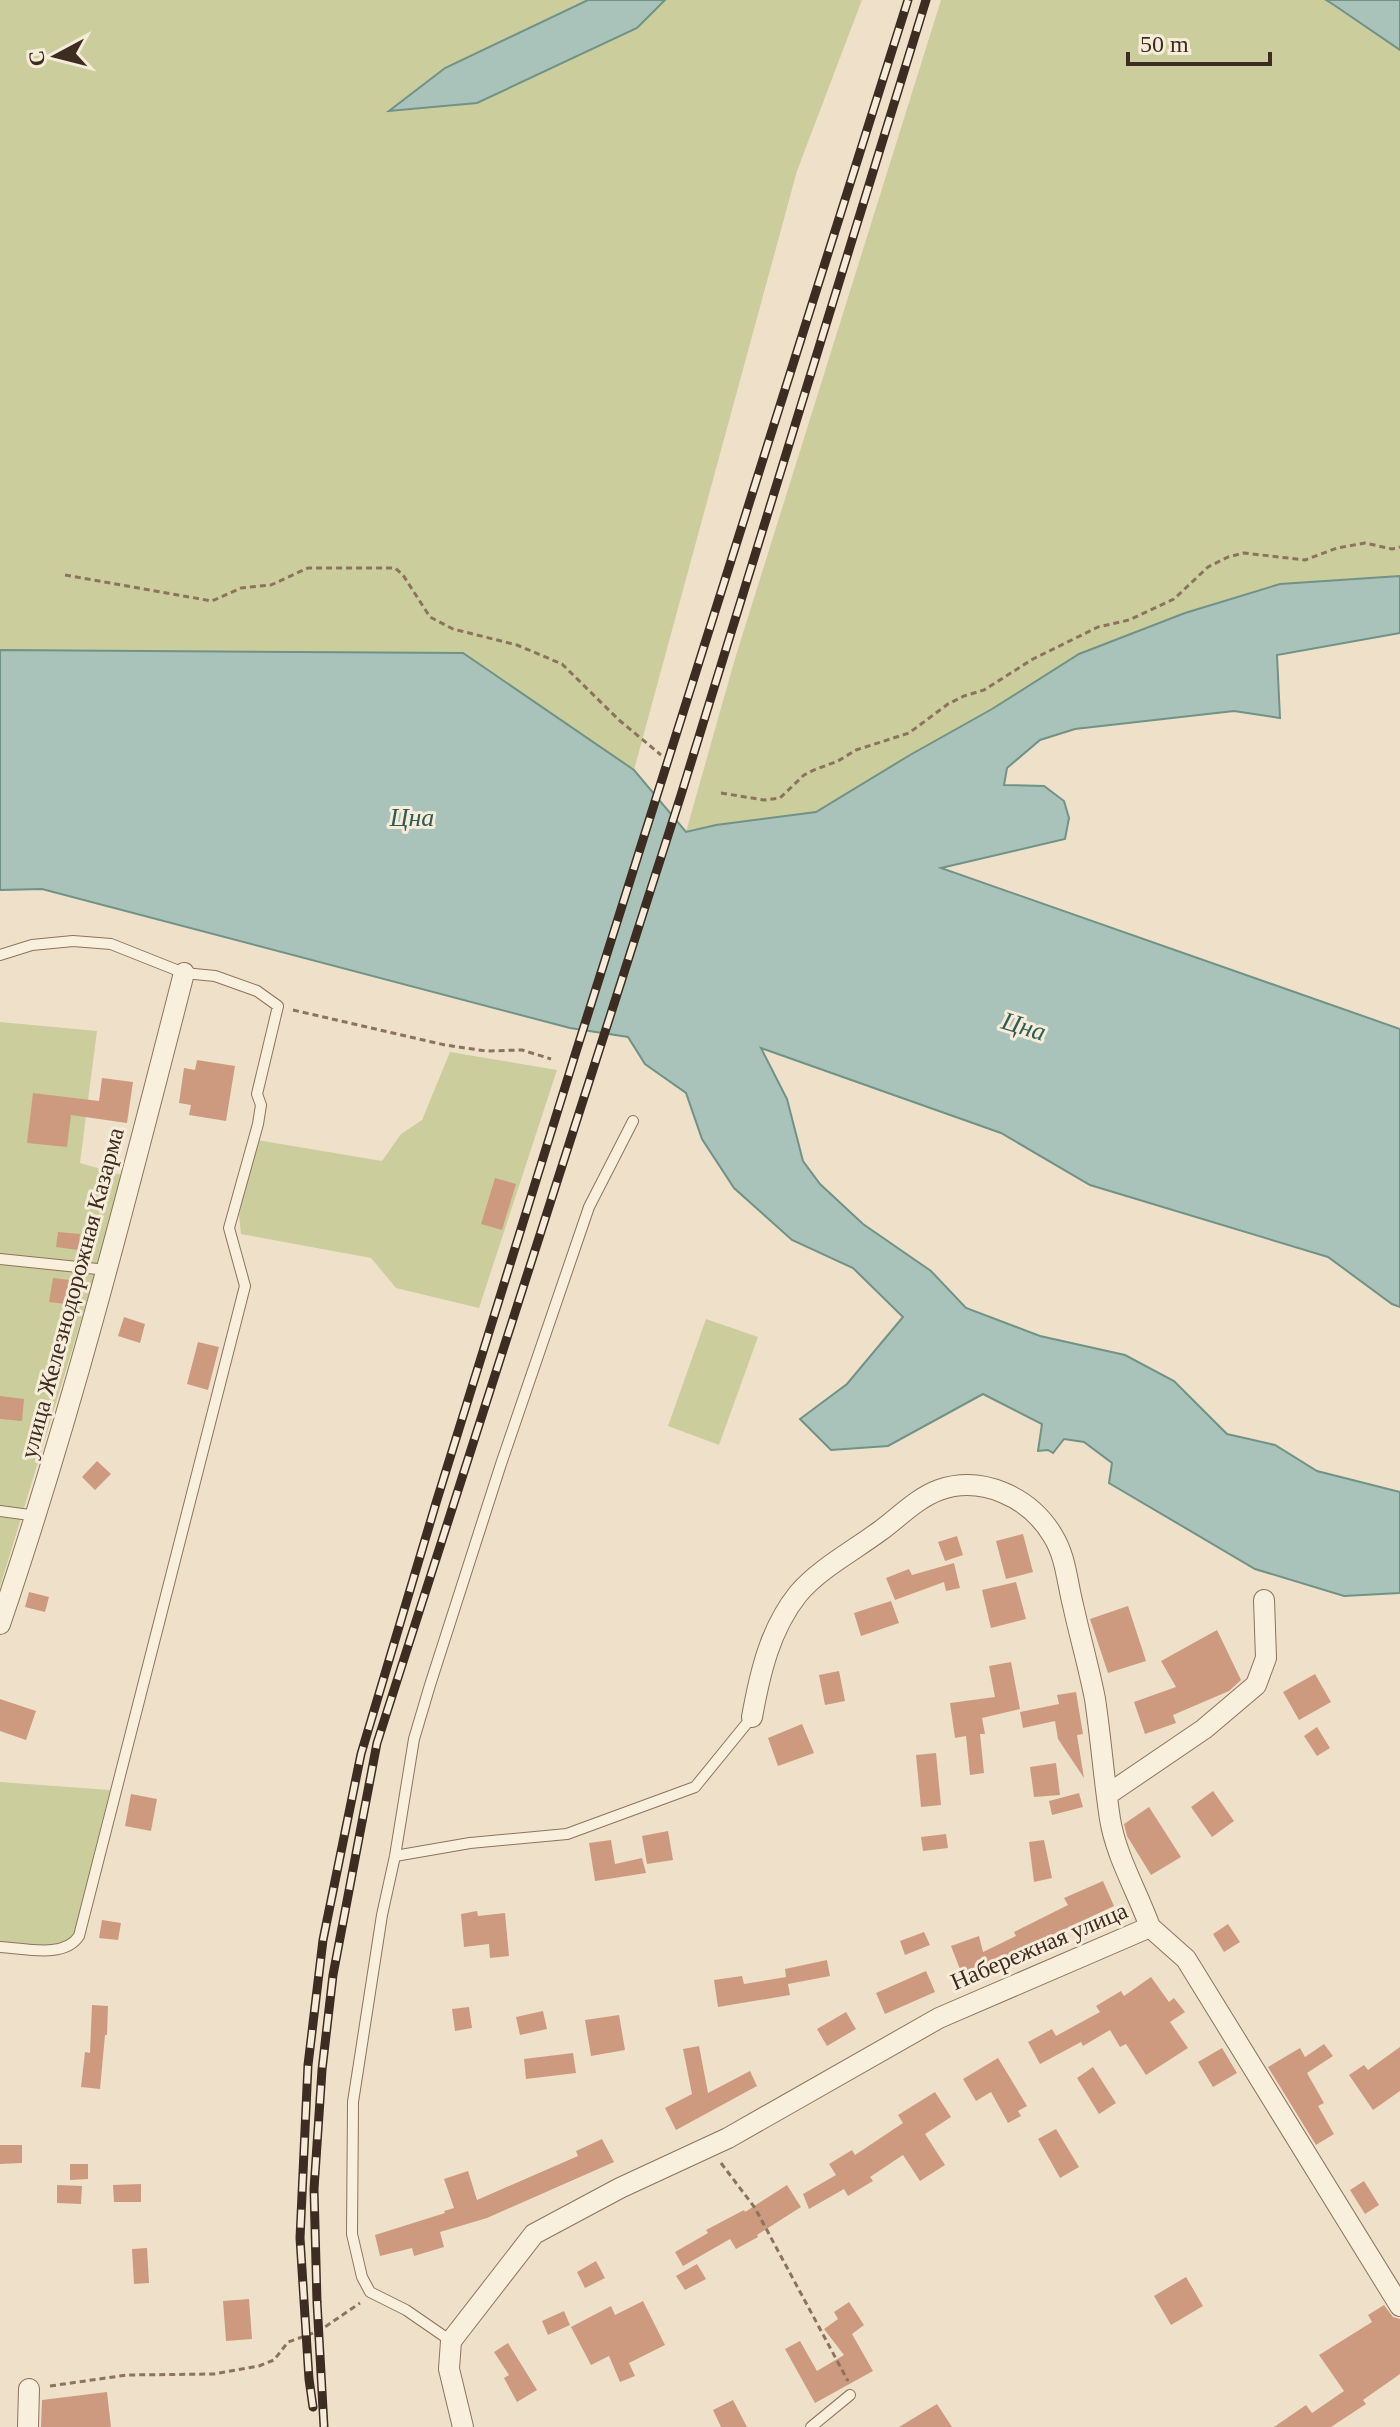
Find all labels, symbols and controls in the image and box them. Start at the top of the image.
north arrow [16,16,96,96]
scale bar [1128,16,1270,66]
text: 50 m [1140,31,1189,57]
text: С [23,49,50,68]
water label: Цна [389,803,434,832]
water label: Цна [997,1006,1049,1047]
street label: улица Железнодорожная Казарма [15,1124,129,1461]
street label: Набережная улица [947,1897,1132,1995]

